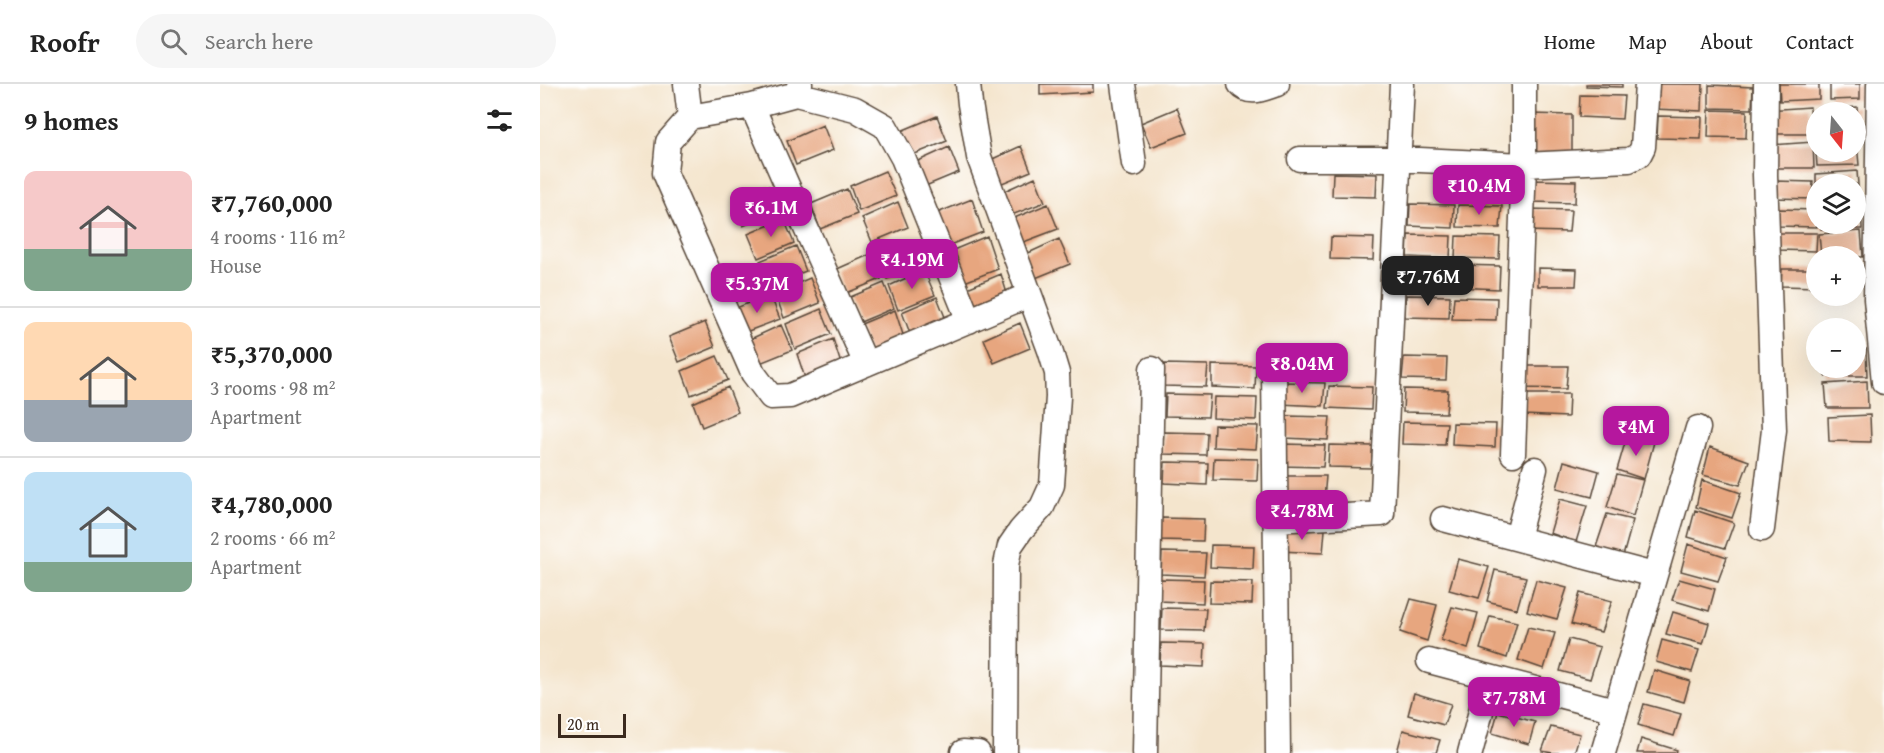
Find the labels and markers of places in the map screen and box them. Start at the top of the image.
pin: ₹10.4M [1430,165,1528,216]
pin: ₹6.1M [729,187,813,238]
pin: ₹4.19M [863,239,961,290]
pin: ₹7.76M [1379,256,1477,307]
pin: ₹5.37M [708,263,806,314]
pin: ₹8.04M [1253,343,1351,394]
pin: ₹4M [1607,406,1665,457]
pin: ₹4.78M [1253,490,1351,541]
pin: ₹7.78M [1465,677,1563,728]

